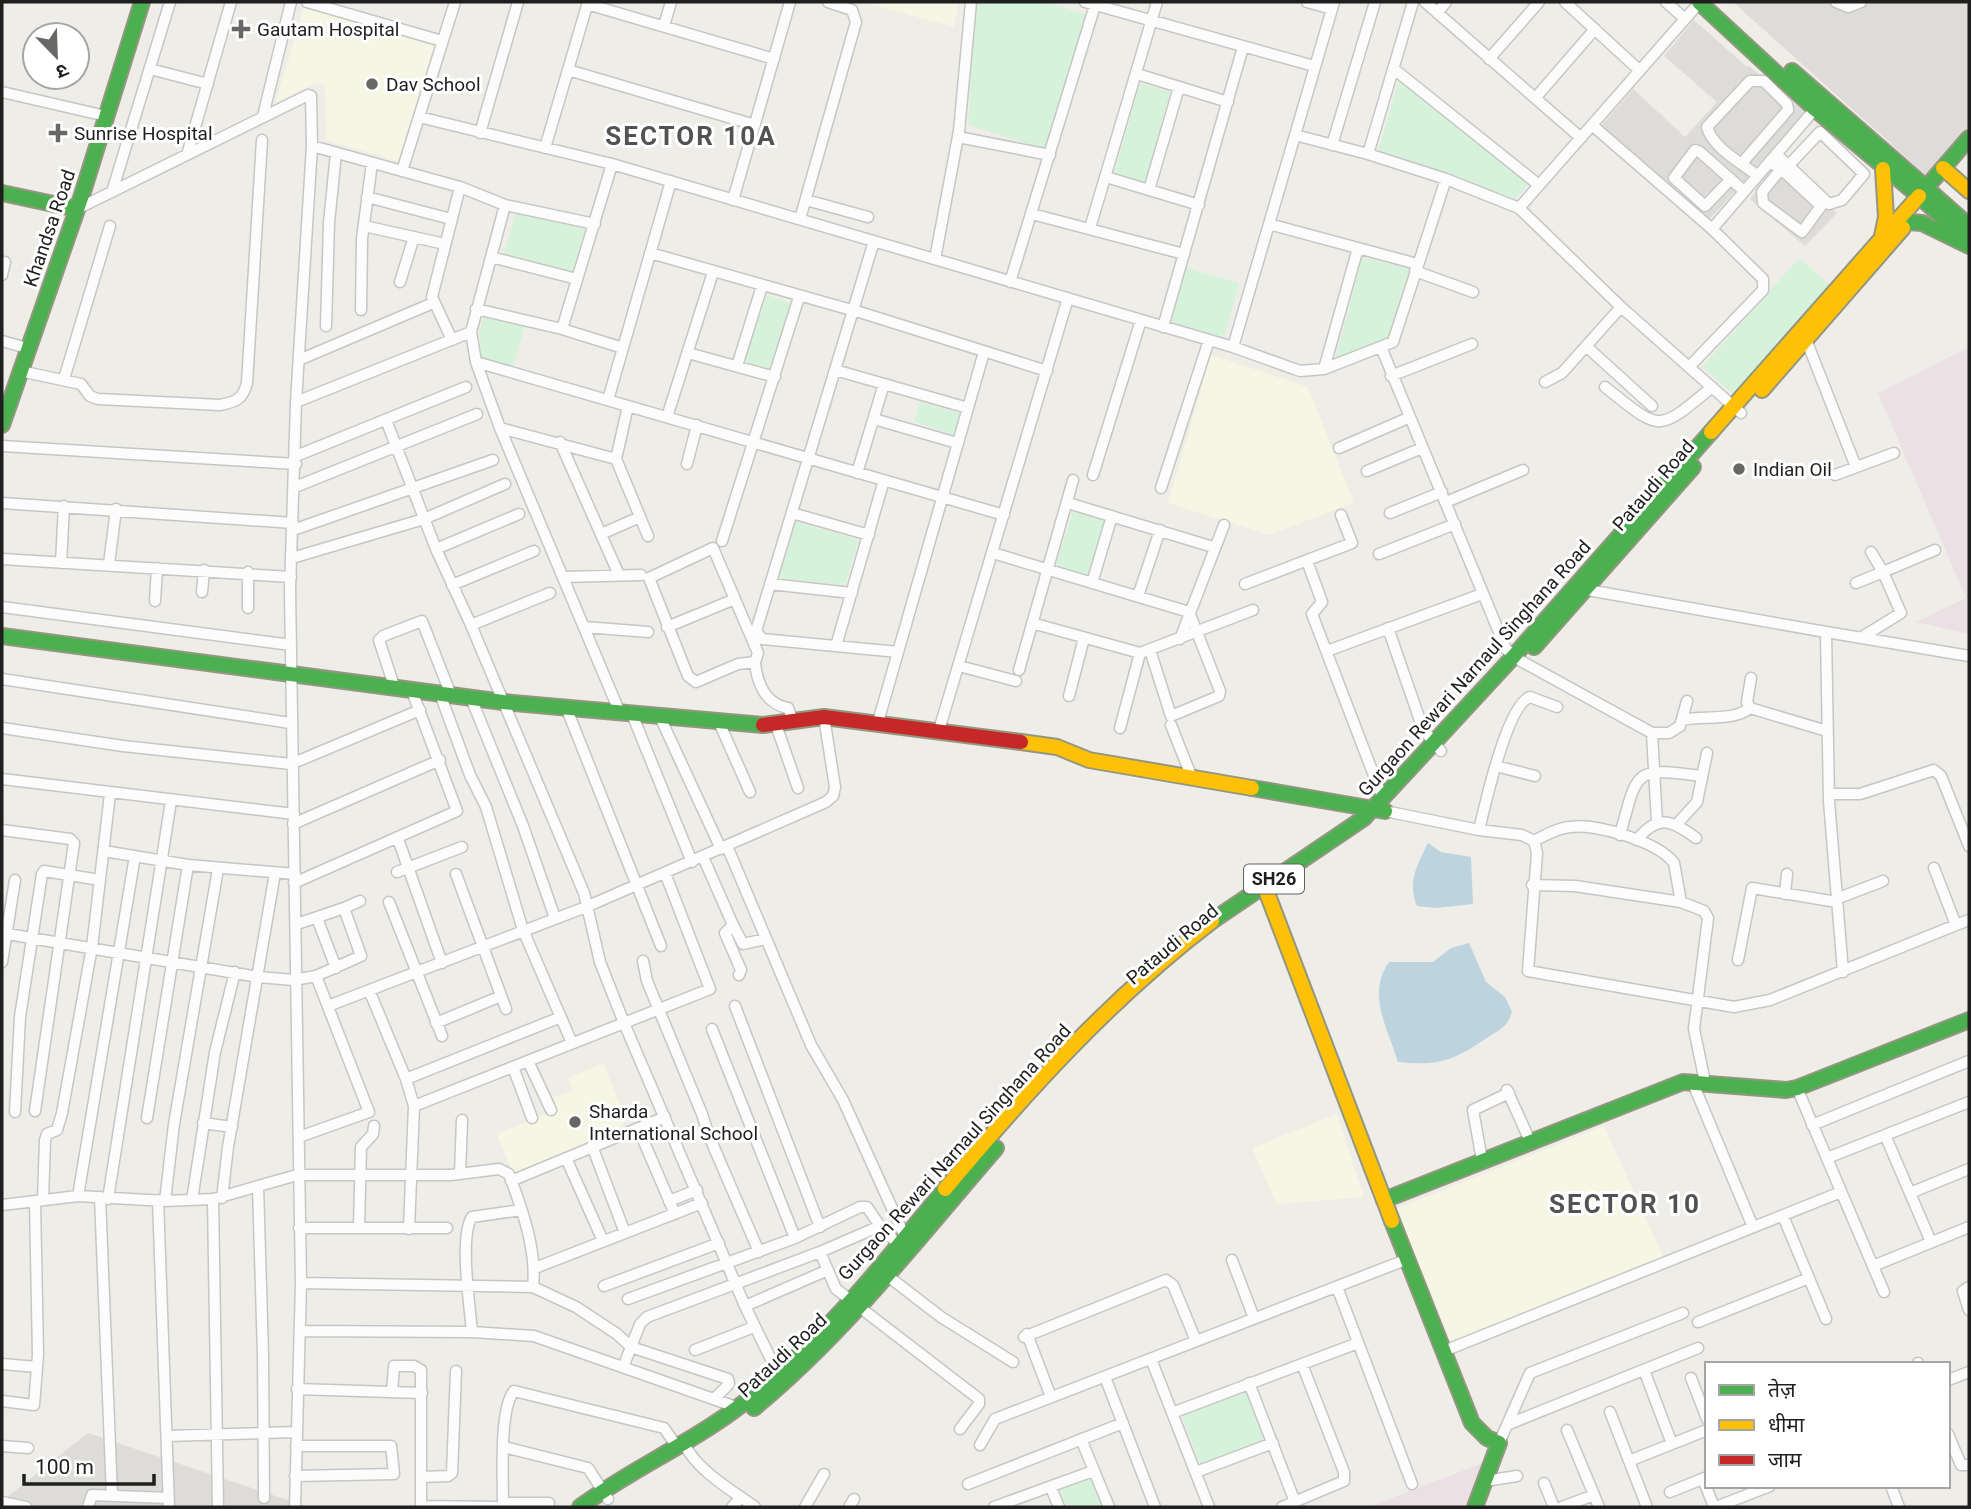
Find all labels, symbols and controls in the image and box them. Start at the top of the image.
place label: Gautam Hospital [257,18,399,41]
marker: Gautam Hospital [231,19,251,39]
north arrow [21,21,91,91]
text: उ [52,58,72,84]
place label: Dav School [386,73,481,96]
marker: Dav School [364,76,380,92]
district label: SECTOR 10A [605,121,777,151]
place label: Sunrise Hospital [74,122,213,145]
marker: Sunrise Hospital [48,123,68,143]
street label: Khandsa Road [19,167,80,290]
street label: Pataudi Road [1608,435,1699,535]
place label: Indian Oil [1753,458,1832,481]
marker: Indian Oil [1731,461,1747,477]
street label: Gurgaon Rewari Narnaul Singhana Road [1353,535,1596,801]
road number: SH26 [1244,864,1304,894]
street label: Pataudi Road [1122,899,1223,989]
street label: Gurgaon Rewari Narnaul Singhana Road [833,1019,1076,1285]
place label: Sharda International School [589,1100,758,1145]
marker: Sharda International School [567,1114,583,1130]
district label: SECTOR 10 [1549,1189,1701,1219]
street label: Pataudi Road [733,1308,831,1402]
legend [1705,1362,1950,1488]
text: तेज़ [1768,1378,1796,1402]
text: धीमा [1768,1413,1805,1437]
scale bar [24,1442,154,1486]
text: जाम [1768,1448,1802,1472]
text: 100 m [35,1455,94,1479]

